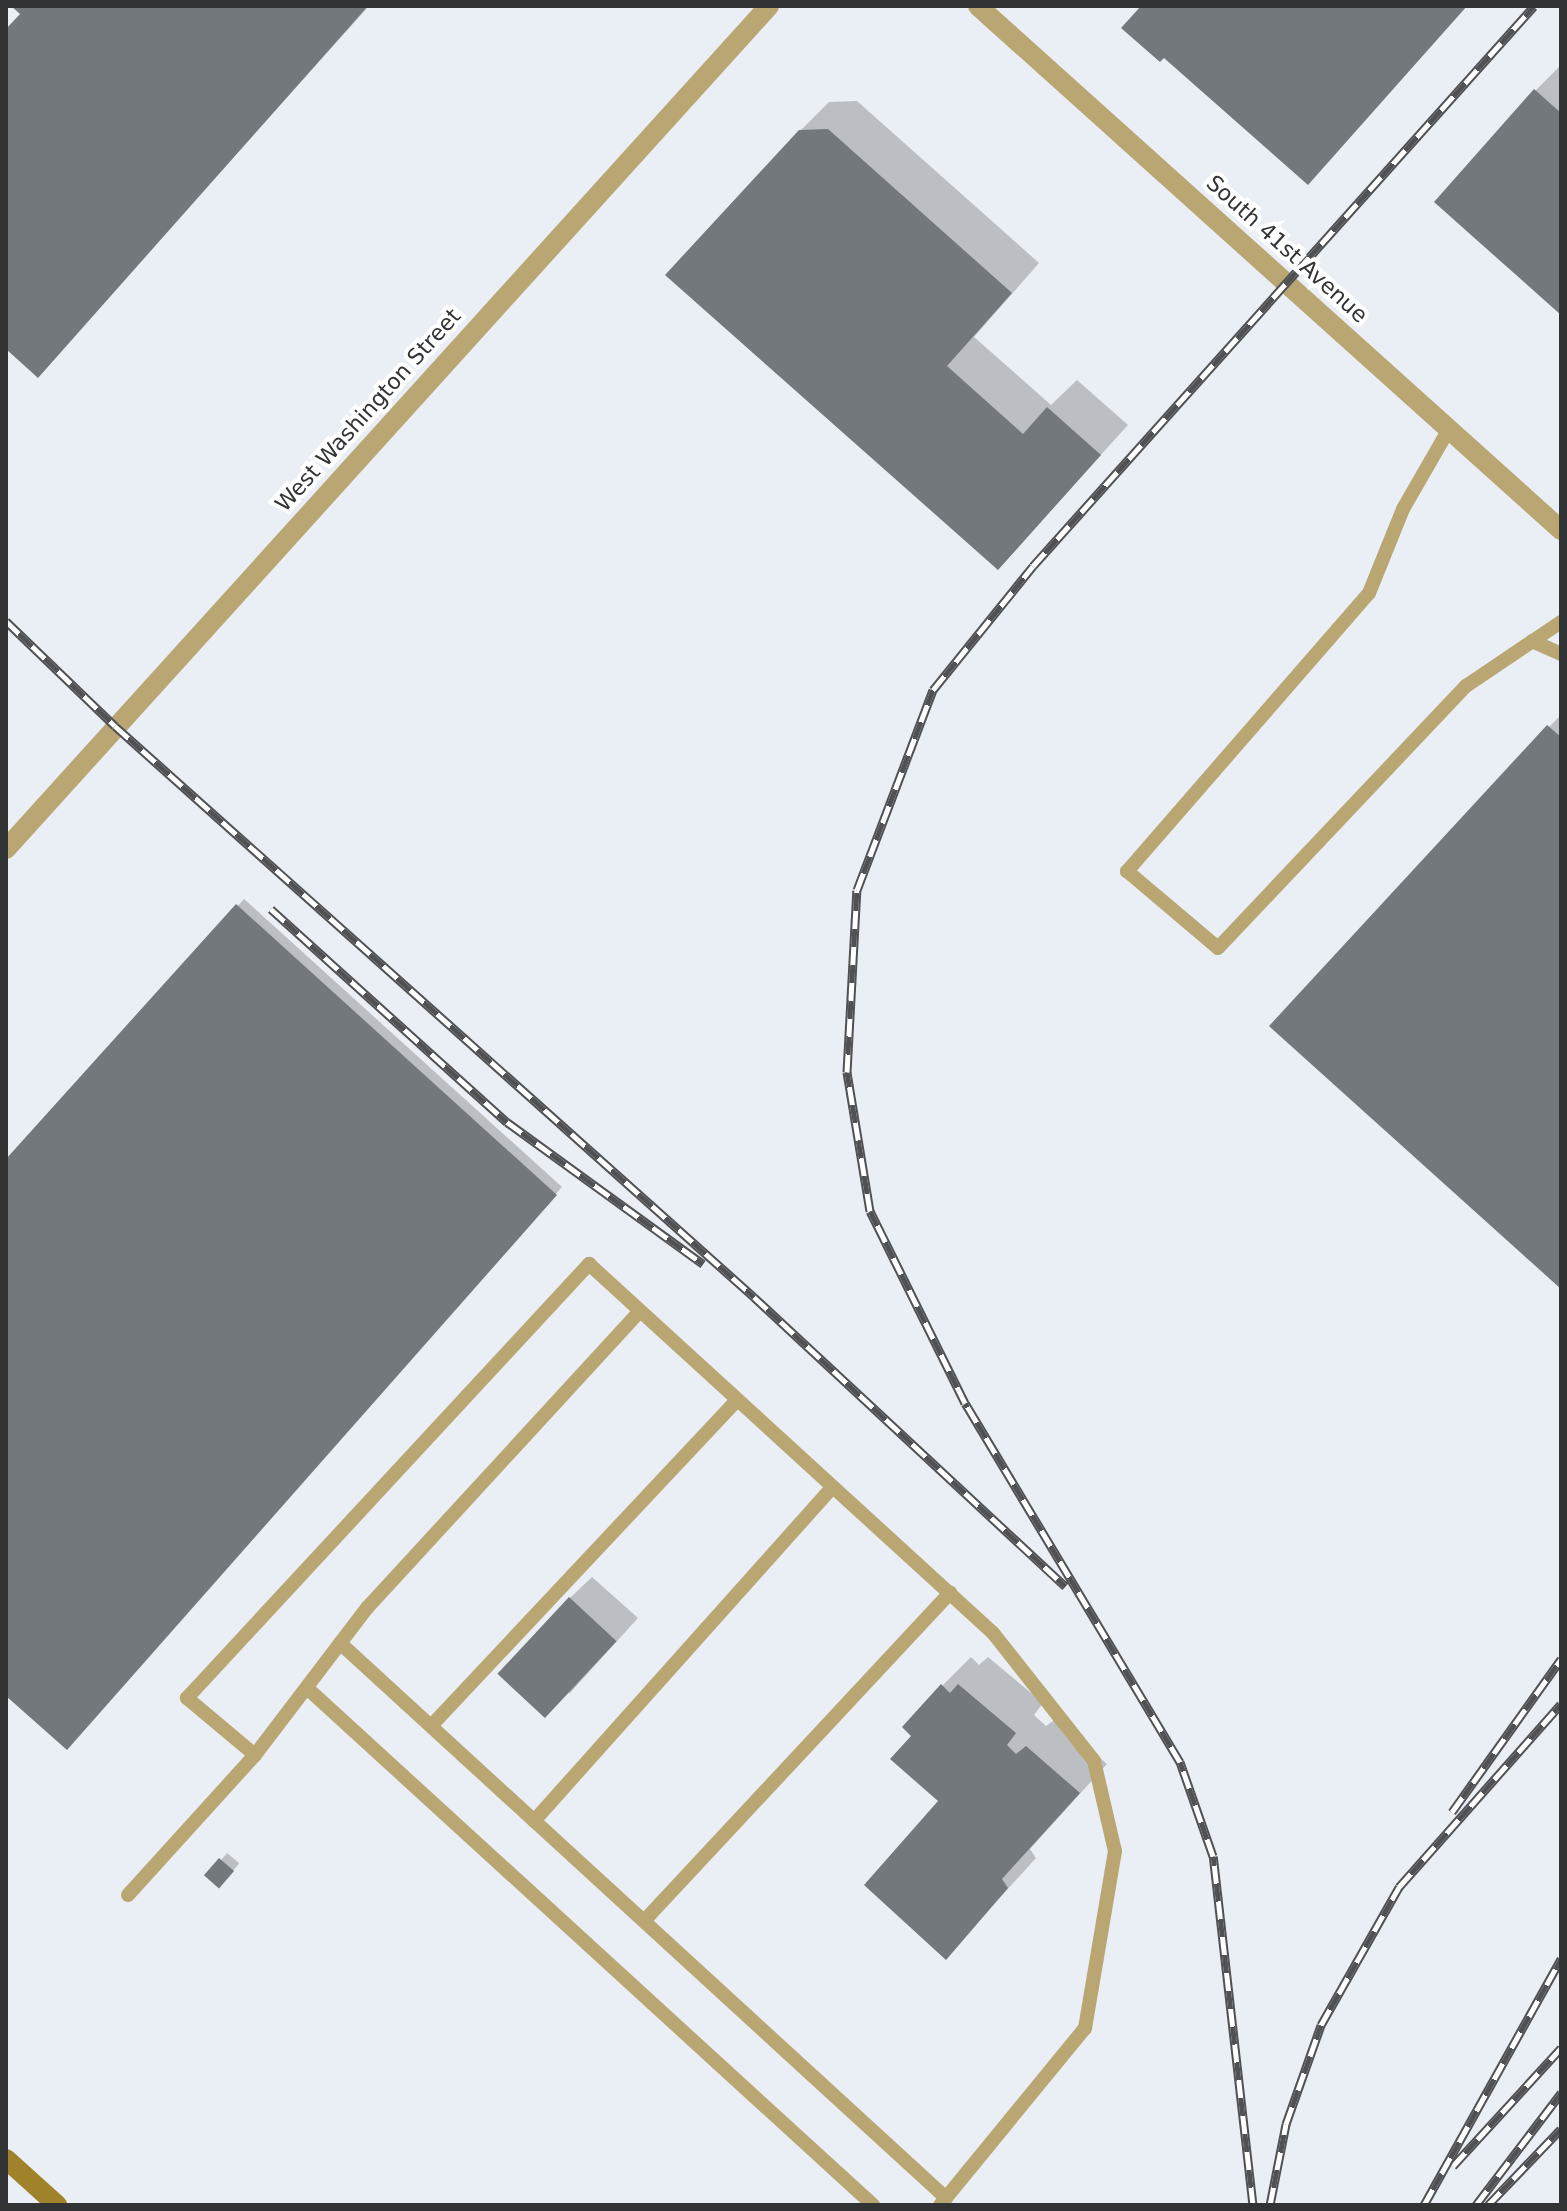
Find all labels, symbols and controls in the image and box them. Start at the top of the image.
street label: South 41st Avenue [1201,170,1373,328]
street label: West Washington Street [270,303,466,517]

